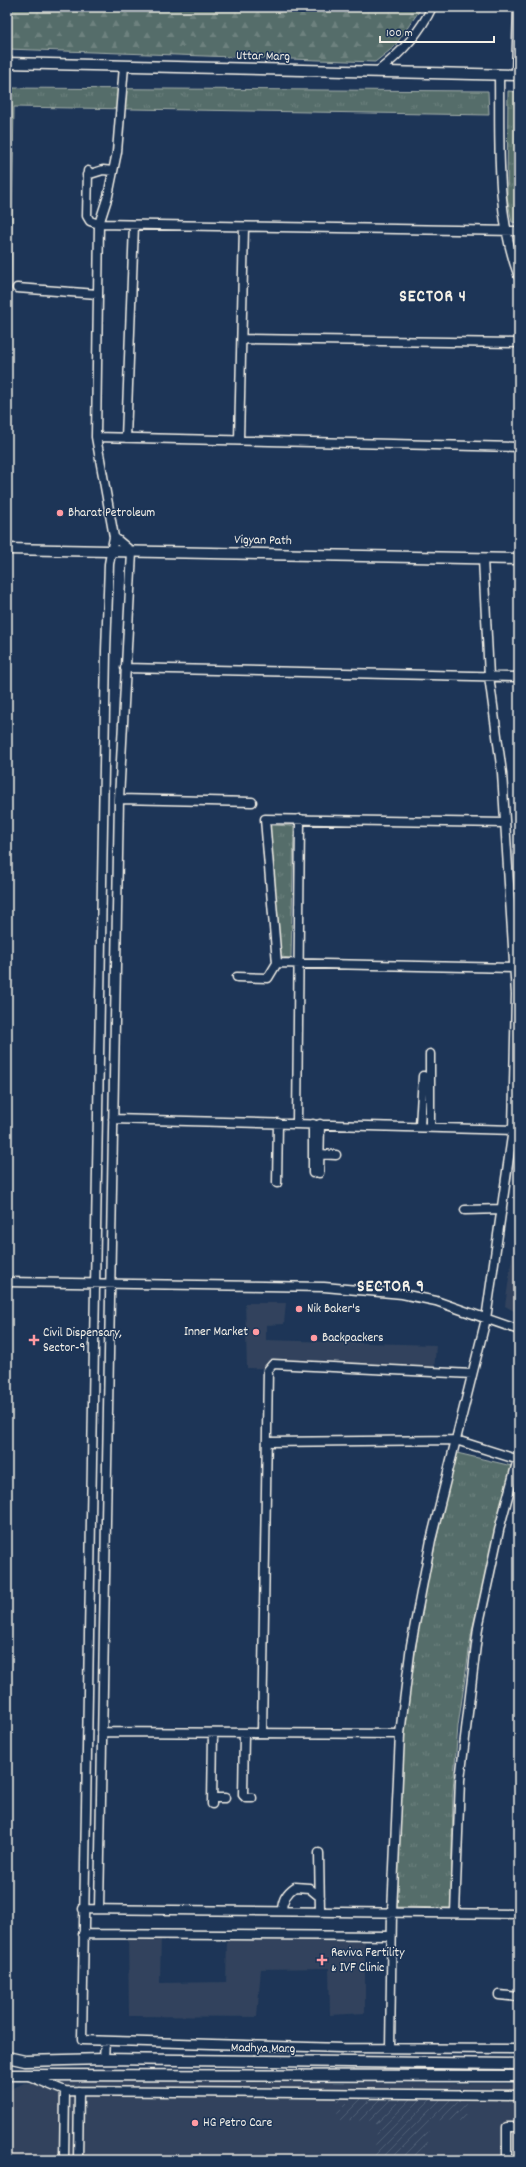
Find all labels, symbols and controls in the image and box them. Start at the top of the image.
scale bar [380,18,494,44]
text: 100 m [386,25,413,42]
street label: Uttar Marg [236,47,290,67]
district label: SECTOR 4 [399,286,467,310]
place label: Bharat Petroleum [68,504,155,523]
marker: Bharat Petroleum [55,508,65,518]
street label: Vigyan Path [234,531,292,551]
district label: SECTOR 9 [357,1276,425,1300]
place label: Nik Baker's [307,1300,360,1319]
marker: Nik Baker's [294,1304,304,1314]
place label: Inner Market [184,1323,248,1342]
place label: Civil Dispensary, Sector-9 [43,1324,122,1358]
marker: Inner Market [251,1327,261,1337]
place label: Backpackers [322,1329,383,1348]
marker: Backpackers [309,1333,319,1343]
marker: Civil Dispensary, Sector-9 [28,1334,40,1346]
place label: Reviva Fertility & IVF Clinic [331,1944,405,1978]
marker: Reviva Fertility & IVF Clinic [316,1954,328,1966]
street label: Madhya Marg [231,2039,296,2059]
place label: HG Petro Care [203,2114,273,2133]
marker: HG Petro Care [190,2118,200,2128]

